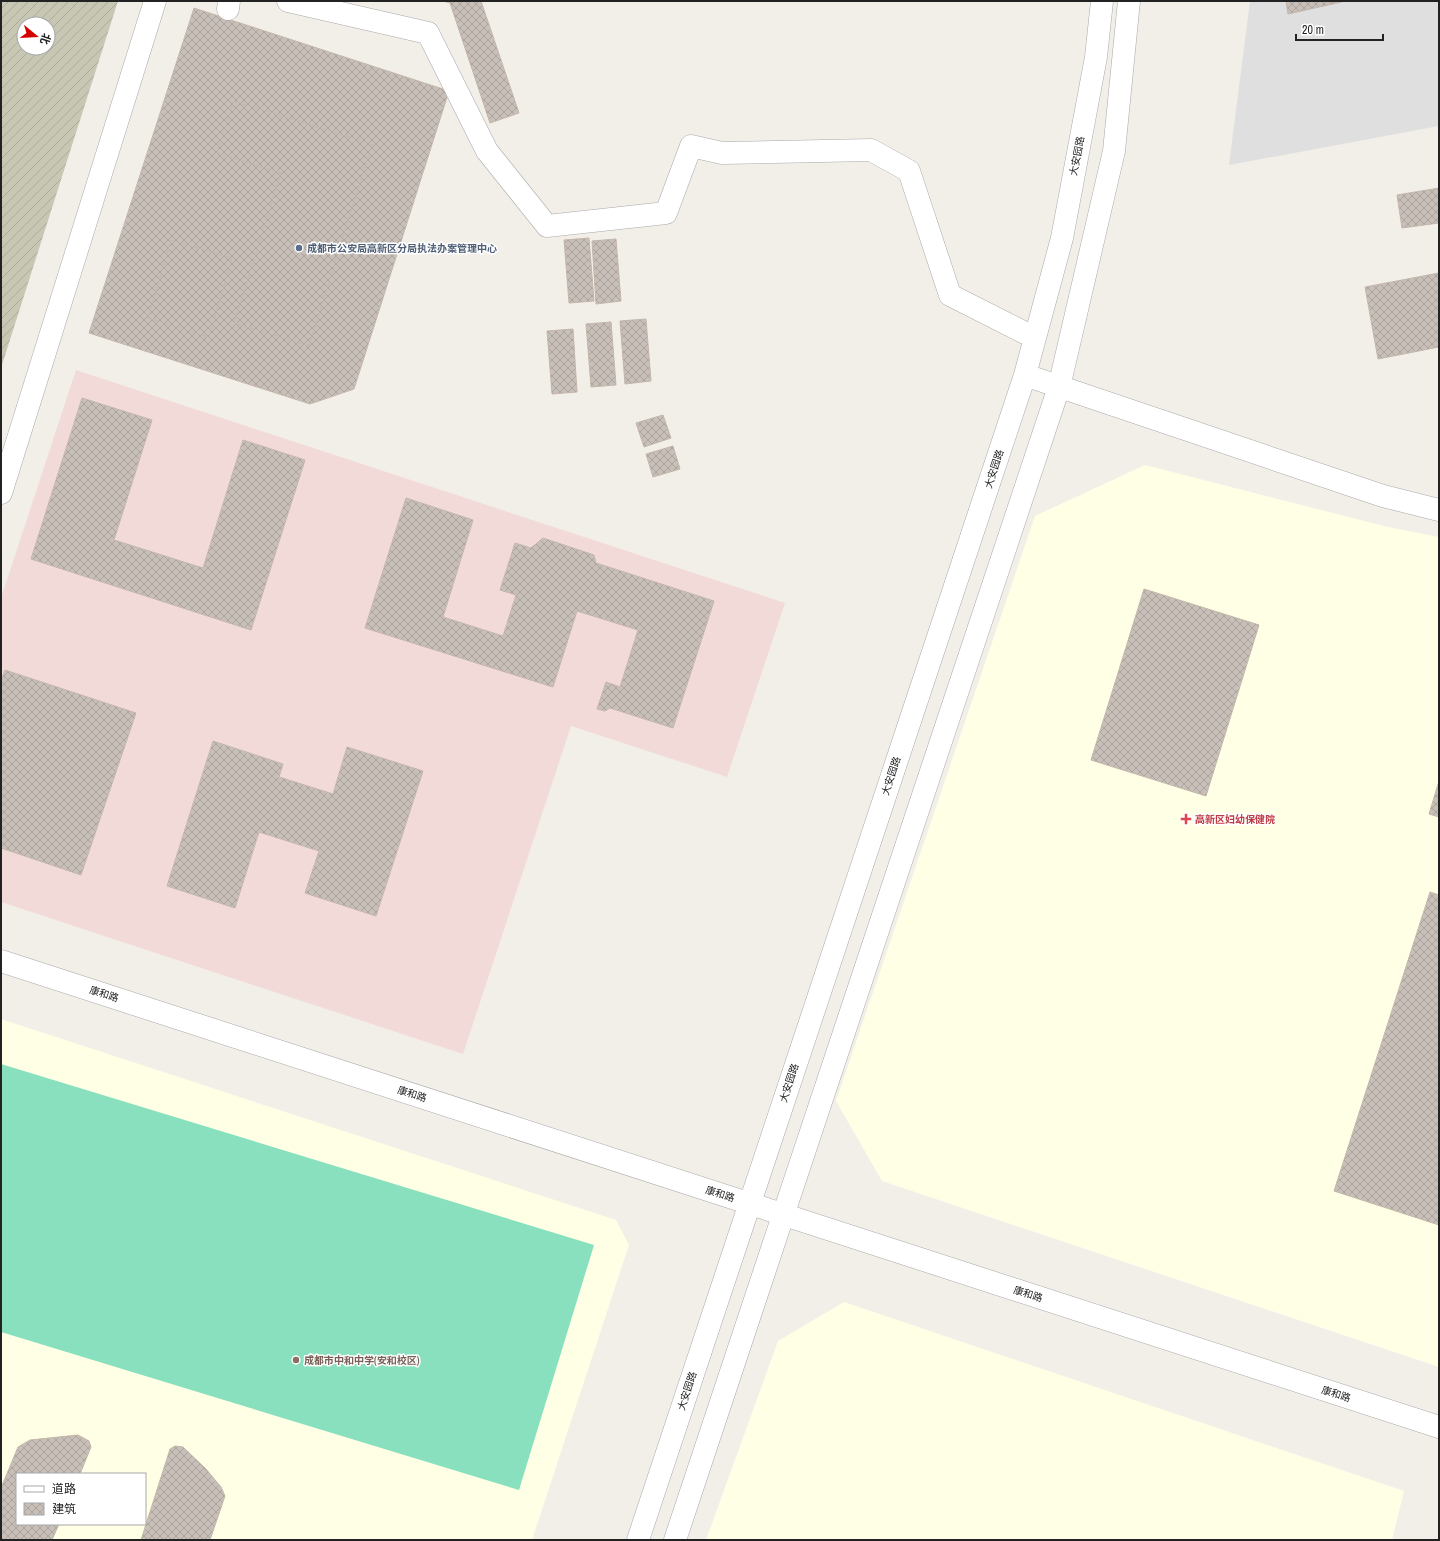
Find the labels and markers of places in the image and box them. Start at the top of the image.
place label: 成都市公安局高新区分局执法办案管理中心 [307,242,497,255]
marker: 成都市公安局高新区分局执法办案管理中心 [294,243,304,253]
marker: 高新区妇幼保健院 [1180,813,1192,825]
place label: 高新区妇幼保健院 [1195,813,1275,826]
place label: 成都市中和中学(安和校区) [304,1354,420,1367]
marker: 成都市中和中学(安和校区) [291,1355,301,1365]

